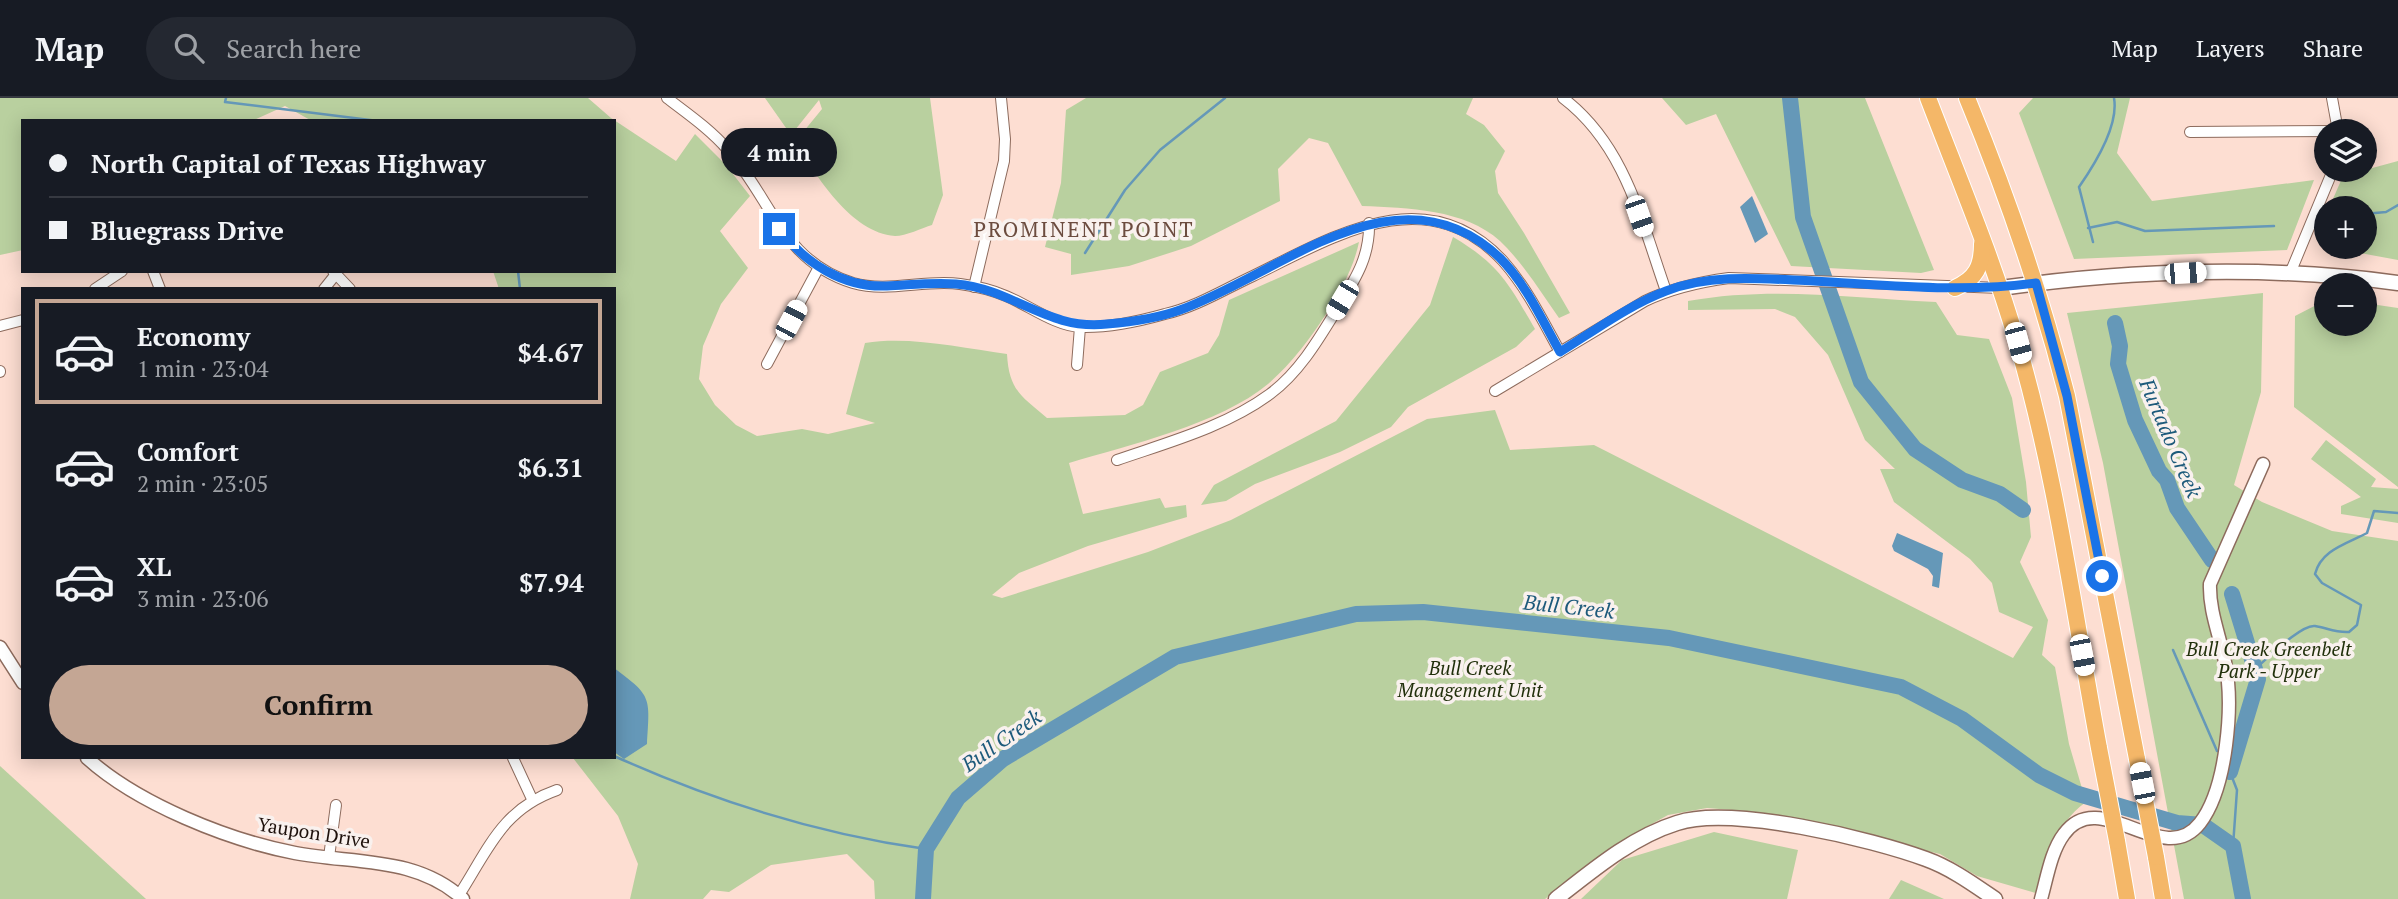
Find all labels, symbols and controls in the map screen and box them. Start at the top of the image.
search box [146,17,636,80]
text: Map [35,27,104,70]
icon: search [170,29,208,67]
text: Search here [226,31,361,65]
text: Map [2111,32,2158,64]
text: Layers [2196,32,2265,64]
text: Share [2303,32,2363,64]
map controls [2314,119,2377,336]
button: layers [2314,119,2377,182]
callout: 4 min [721,128,837,176]
text: 4 min [748,137,810,168]
text: North Capital of Texas Highway [91,146,486,180]
car [1623,193,1656,239]
button: + [2314,196,2377,259]
text: Bluegrass Drive [91,213,284,247]
route end [763,213,795,245]
district label: PROMINENT POINT [974,215,1194,243]
car [2164,261,2207,285]
button: − [2314,273,2377,336]
car [1323,277,1362,323]
car [772,297,811,343]
text: Economy [137,319,250,353]
icon: car [53,320,116,383]
car [2003,320,2034,366]
text: $4.67 [518,335,584,369]
text: 1 min · 23:04 [137,353,269,384]
water label: Furtado Creek [2133,373,2209,503]
text: Comfort [137,434,239,468]
icon: car [53,435,116,498]
text: $6.31 [518,450,584,484]
text: 2 min · 23:05 [137,468,269,499]
text: XL [137,549,171,583]
icon: car [53,550,116,613]
route start [2086,560,2118,592]
text: $7.94 [519,565,584,599]
text: 3 min · 23:06 [137,583,269,614]
water label: Bull Creek [1521,587,1617,625]
car [2068,632,2097,678]
park label: Bull Creek Greenbelt Park - Upper [2185,636,2352,683]
park label: Bull Creek Management Unit [1396,655,1543,702]
button: Confirm [49,665,588,745]
water label: Bull Creek [955,702,1047,778]
car [2128,760,2157,806]
street label: Yaupon Drive [256,811,372,853]

